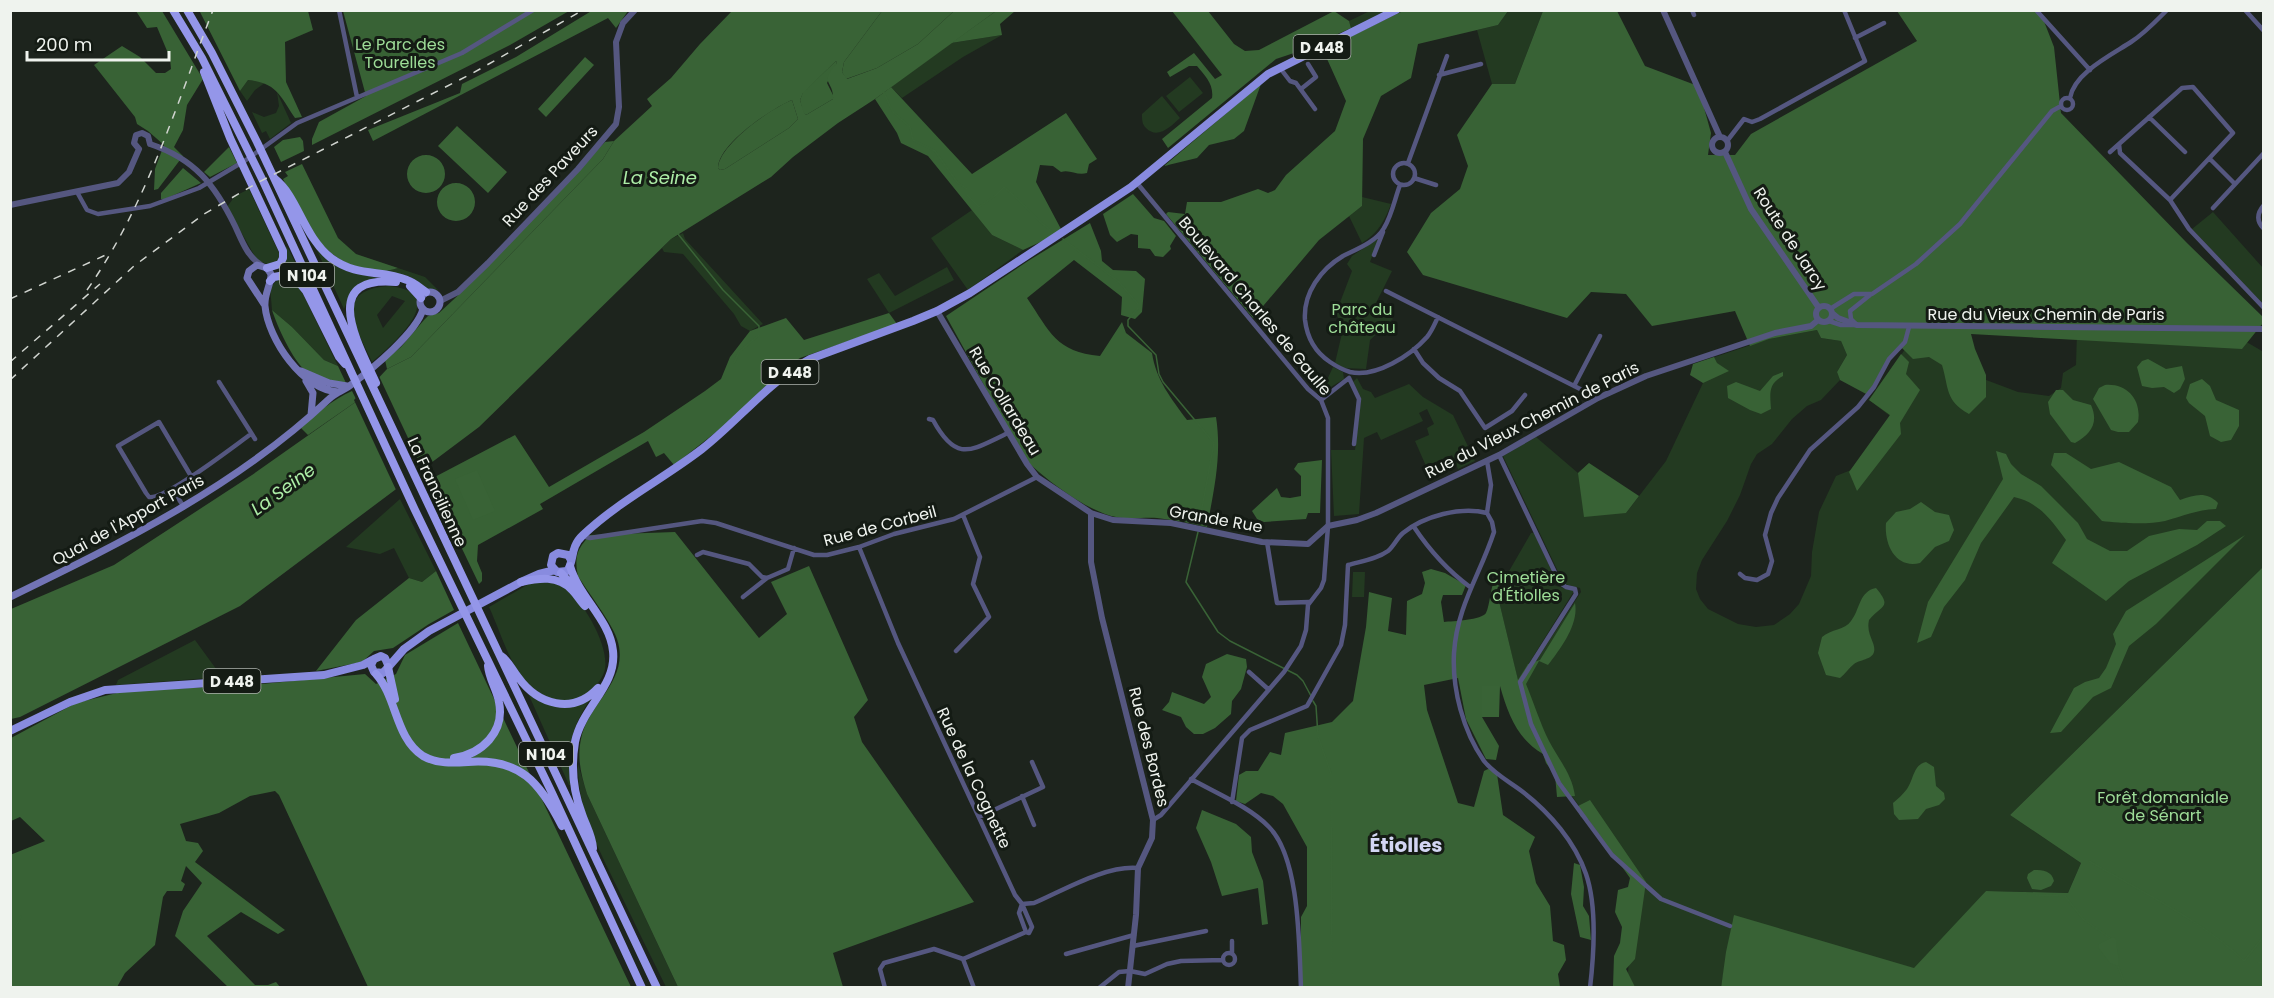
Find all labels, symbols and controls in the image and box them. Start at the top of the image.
scale bar [27,24,170,62]
text: 200 m [36,32,92,57]
park label: Le Parc des Tourelles [355,33,445,74]
road number: D 448 [1294,35,1350,59]
street label: Rue des Paveurs [497,120,603,232]
water label: La Seine [623,165,697,190]
street label: Route de Jarcy [1748,183,1832,295]
street label: Boulevard Charles de Gaulle [1173,212,1337,400]
road number: N 104 [280,263,334,287]
park label: Parc du château [1328,298,1396,339]
street label: Rue du Vieux Chemin de Paris [1927,303,2165,326]
street label: Rue Collardeau [963,342,1047,460]
street label: Rue du Vieux Chemin de Paris [1421,356,1643,484]
road number: D 448 [762,360,818,384]
street label: La Francilienne [401,433,473,551]
water label: La Seine [246,457,320,521]
street label: Quai de l'Apport Paris [48,469,208,571]
street label: Grande Rue [1168,499,1265,539]
street label: Rue de Corbeil [821,500,939,552]
park label: Cimetière d'Étiolles [1487,566,1565,607]
road number: D 448 [204,669,260,693]
street label: Rue des Bordes [1123,685,1175,809]
street label: Rue de la Cognette [931,704,1017,852]
road number: N 104 [519,742,573,766]
park label: Forêt domaniale de Sénart [2097,786,2229,827]
district label: Étiolles [1370,831,1442,859]

